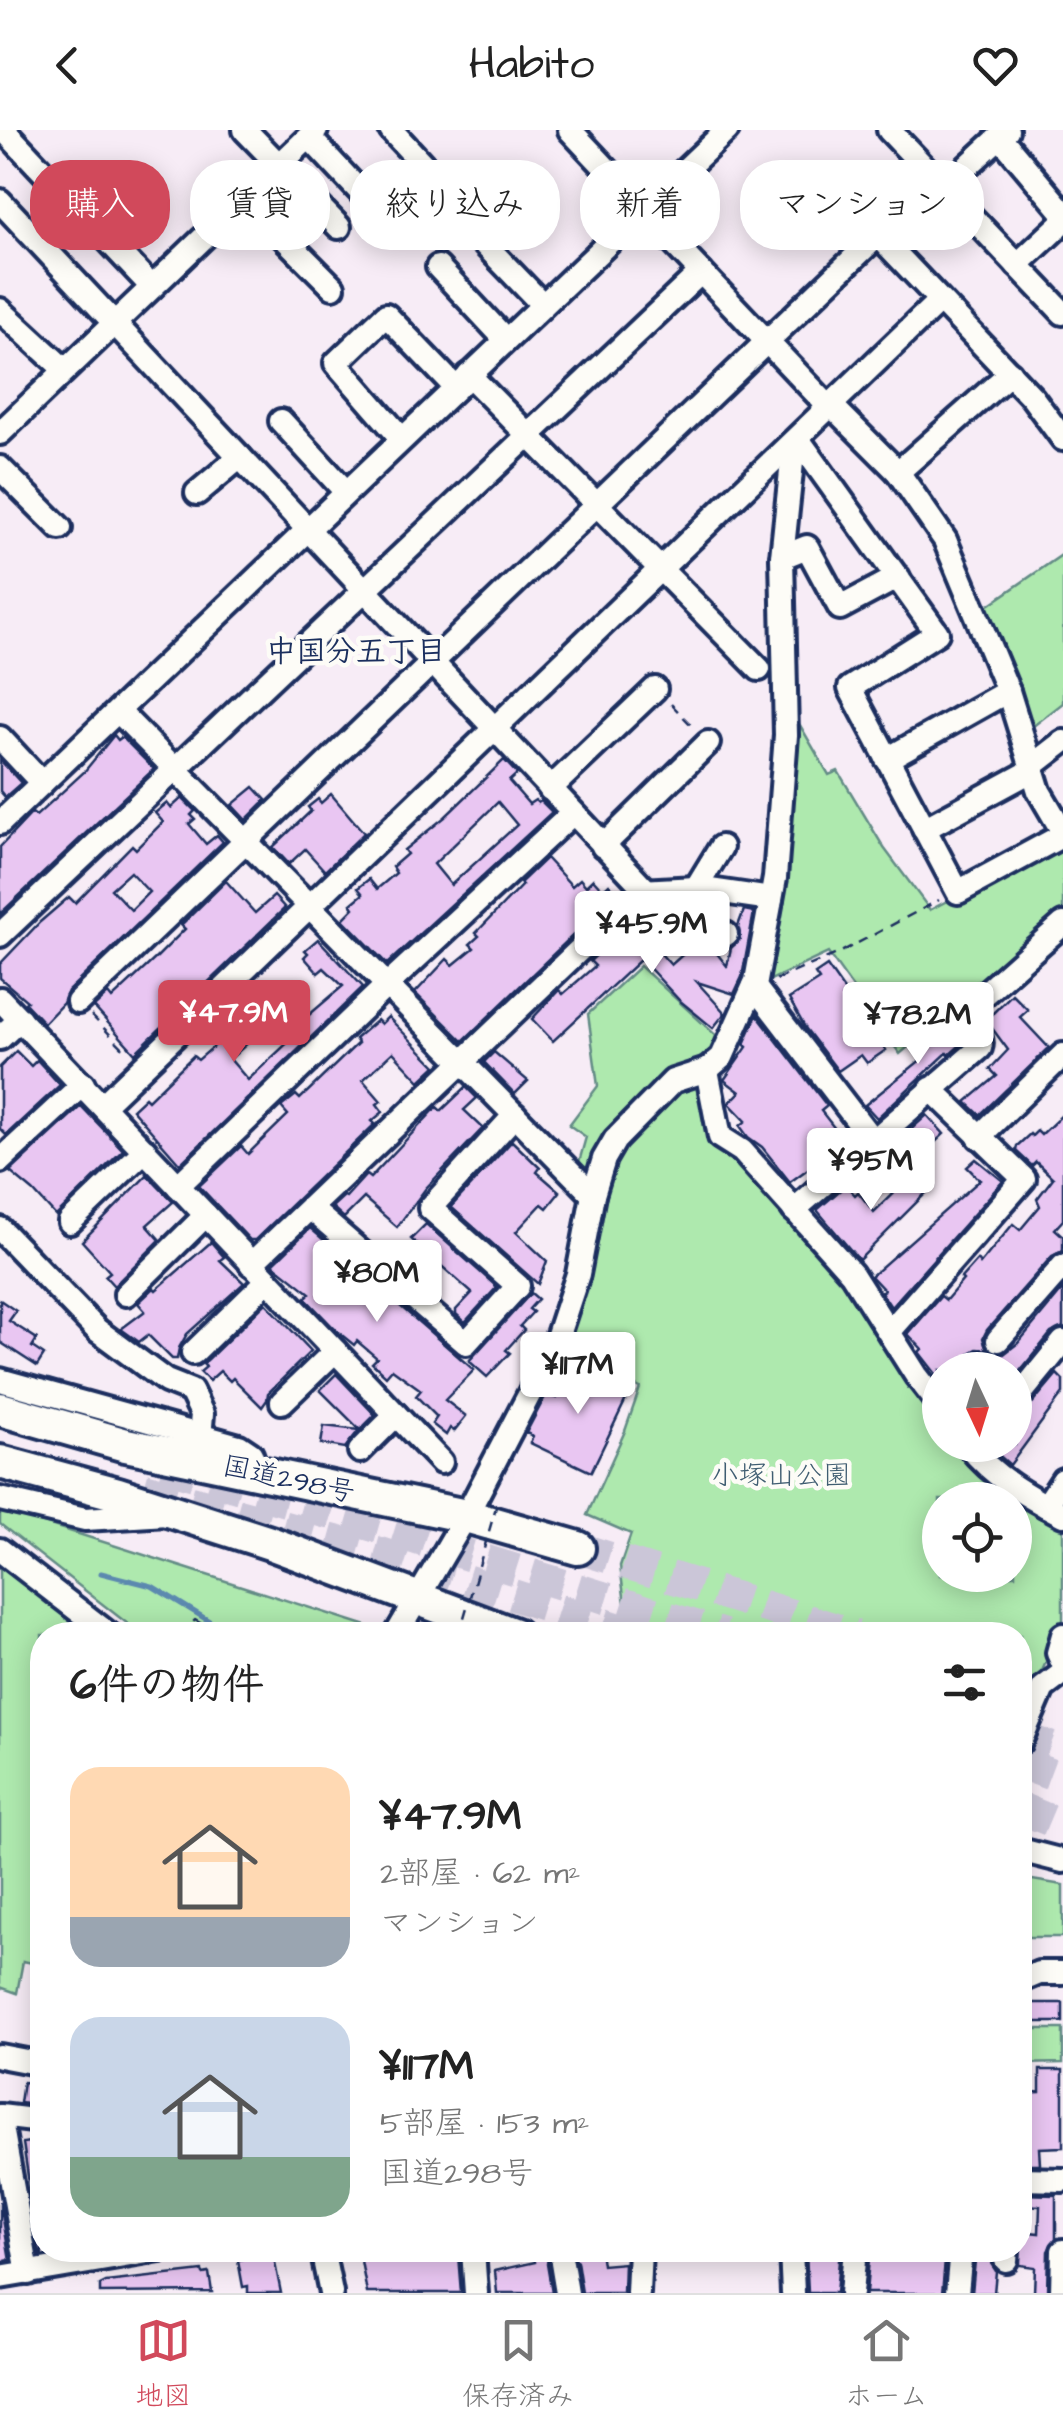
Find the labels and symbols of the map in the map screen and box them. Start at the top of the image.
district label: 中国分五丁目 [266,631,446,673]
pin: ¥45.9M [571,891,733,976]
pin: ¥47.9M [153,980,315,1065]
pin: ¥78.2M [837,982,999,1067]
pin: ¥95M [812,1128,930,1213]
pin: ¥80M [318,1240,436,1325]
pin: ¥117M [508,1332,648,1417]
north arrow [922,1352,1032,1462]
street label: 国道298号 [219,1446,358,1512]
park label: 小塚山公園 [711,1456,851,1495]

